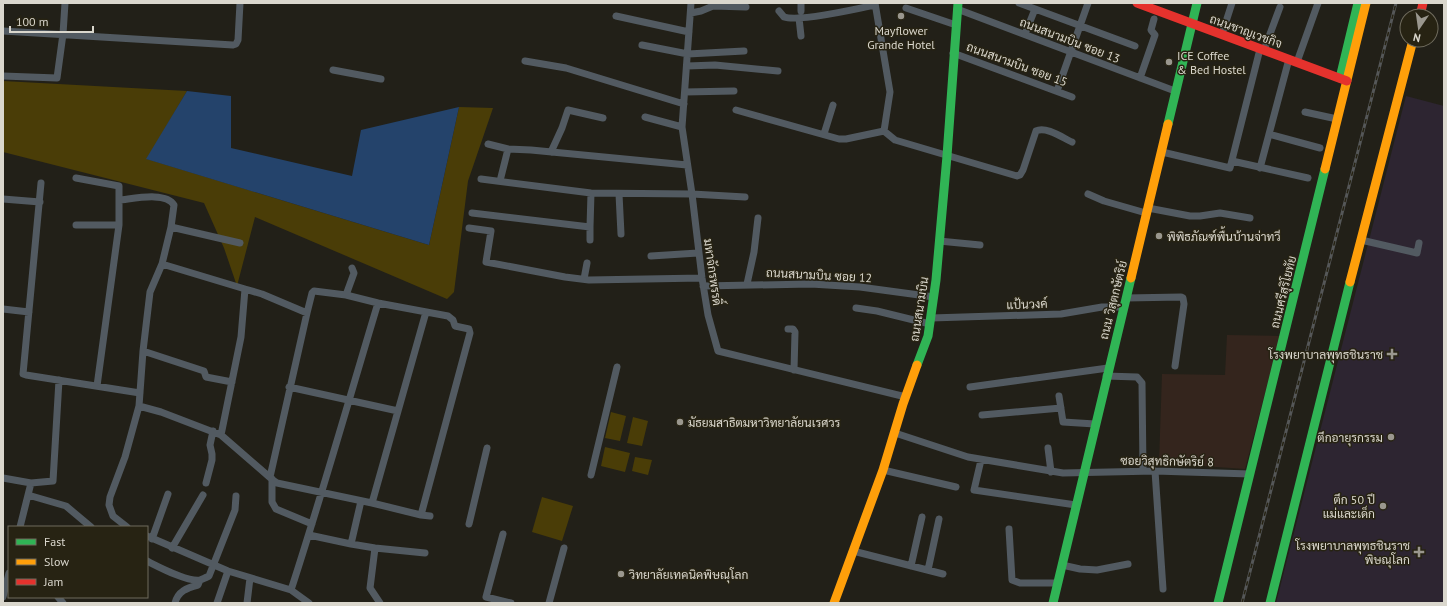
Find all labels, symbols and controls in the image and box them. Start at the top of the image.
scale bar [10,8,93,34]
north arrow [1399,8,1439,48]
marker: Mayflower Grande Hotel [896,11,906,21]
street label: ถนนชาญเวชกิจ [1208,11,1284,51]
text: 100 m [16,14,49,29]
street label: ถนนสนามบิน ซอย 13 [1018,14,1122,66]
place label: Mayflower Grande Hotel [867,23,935,52]
text: N [1412,30,1422,45]
street label: ถนนสนามบิน ซอย 15 [965,39,1069,89]
place label: ICE Coffee & Bed Hostel [1177,48,1246,77]
marker: ICE Coffee & Bed Hostel [1164,57,1174,67]
place label: พิพิธภัณฑ์พื้นบ้านจ่าทวี [1167,226,1281,244]
marker: พิพิธภัณฑ์พื้นบ้านจ่าทวี [1154,231,1164,241]
street label: มหาจักรพรรดิ์ [701,237,729,307]
street label: ถนนศรีสุริโยทัย [1267,254,1301,330]
street label: ถนน วิสุตกษัตริย์ [1096,259,1132,342]
street label: ถนนสนามบิน ซอย 12 [766,265,872,285]
street label: ถนนสนามบิน [906,275,932,342]
street label: แป้นวงค์ [1006,296,1048,312]
place label: โรงพยาบาลพุทธชินราช [1268,347,1383,364]
marker: โรงพยาบาลพุทธชินราช [1386,348,1398,360]
place label: มัธยมสาธิตมหาวิทยาลัยนเรศวร [688,415,841,430]
marker: มัธยมสาธิตมหาวิทยาลัยนเรศวร [675,417,685,427]
place label: ตึกอายุรกรรม [1317,430,1383,447]
marker: ตึกอายุรกรรม [1386,432,1396,442]
street label: ซอยวิสุทธิกษัตริย์ 8 [1120,453,1214,471]
place label: ตึก 50 ปี แม่และเด็ก [1323,492,1375,521]
marker: ตึก 50 ปี แม่และเด็ก [1378,501,1388,511]
legend [8,526,148,598]
text: Fast [44,534,65,549]
place label: โรงพยาบาลพุทธชินราช พิษณุโลก [1295,538,1410,569]
marker: โรงพยาบาลพุทธชินราช พิษณุโลก [1413,546,1425,558]
text: Slow [44,554,69,569]
place label: วิทยาลัยเทคนิคพิษณุโลก [628,567,749,584]
marker: วิทยาลัยเทคนิคพิษณุโลก [616,569,626,579]
text: Jam [43,574,63,589]

